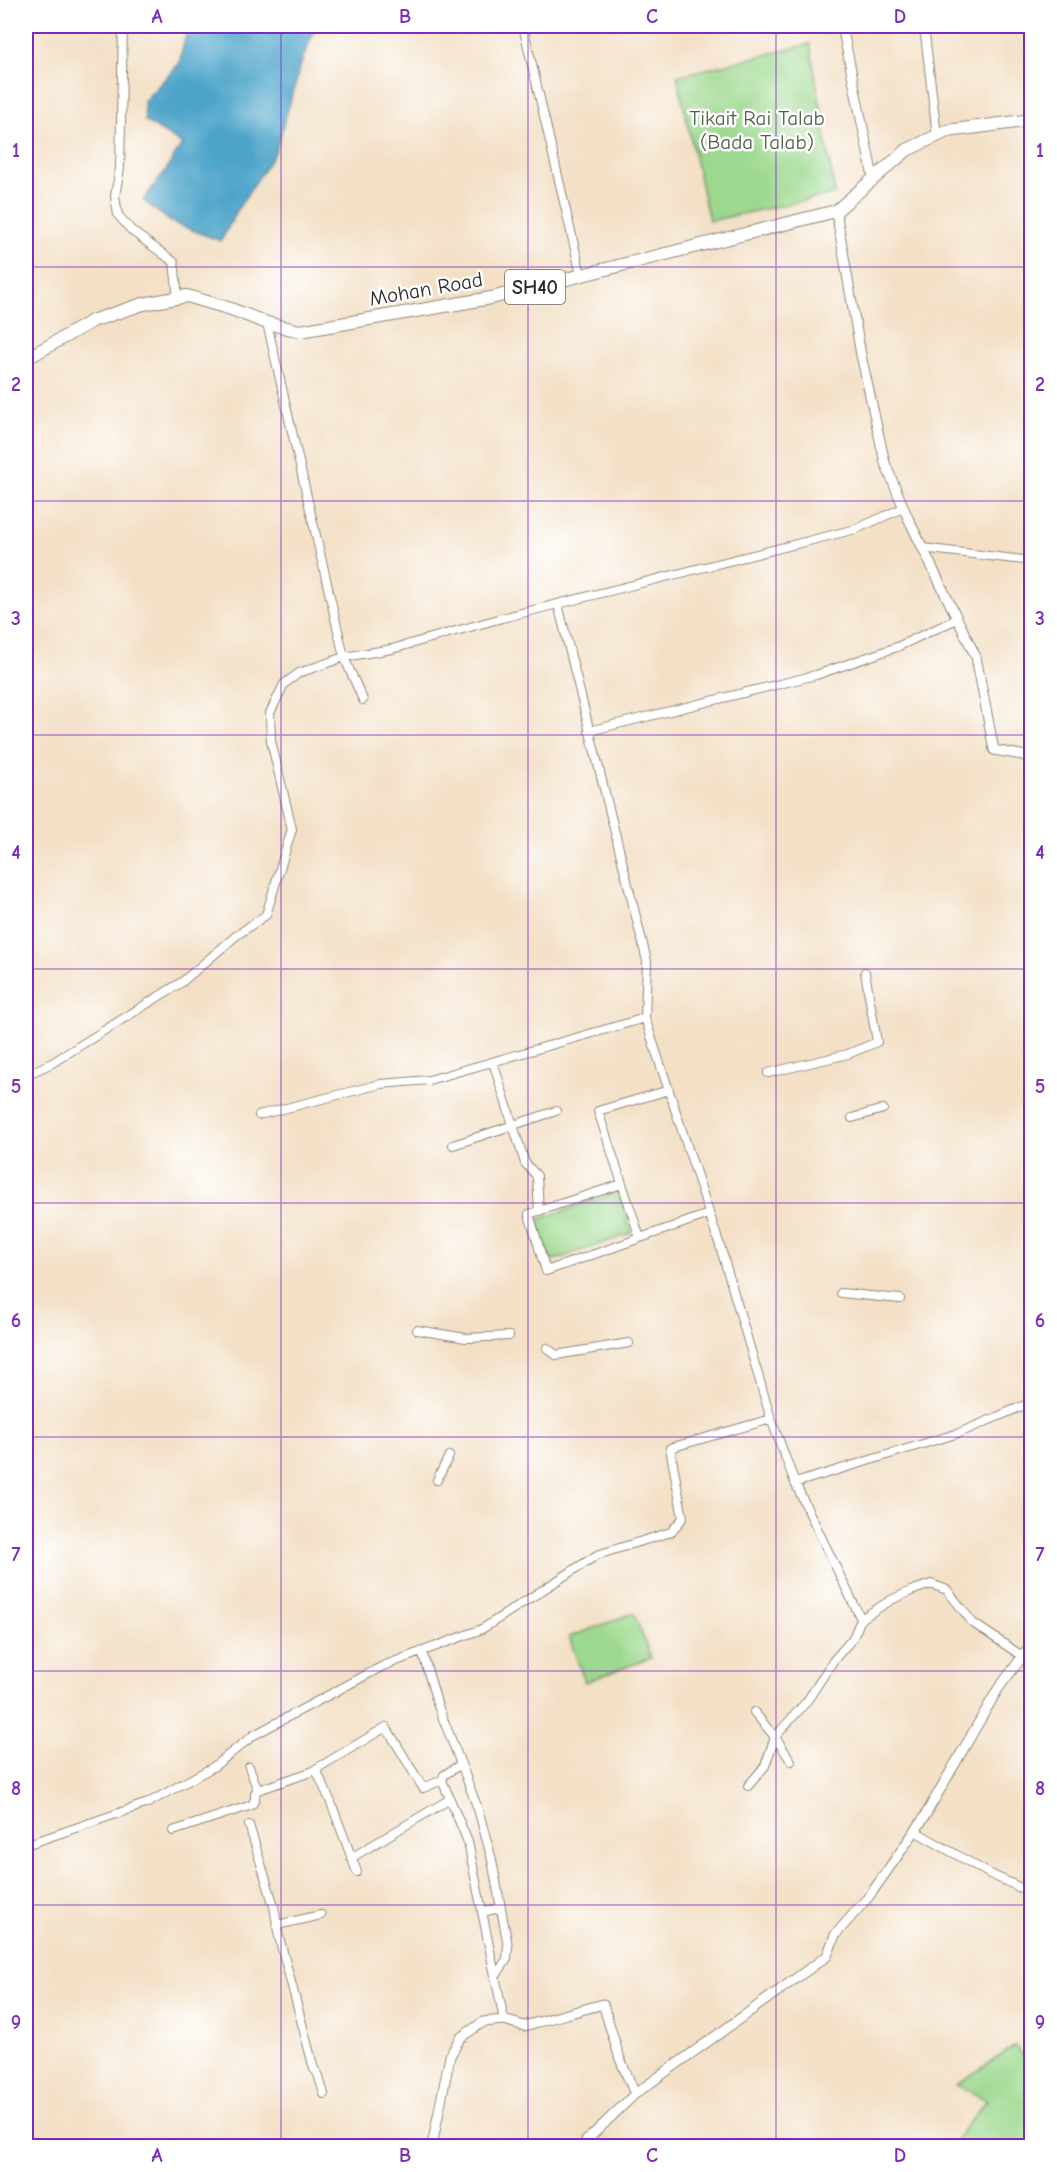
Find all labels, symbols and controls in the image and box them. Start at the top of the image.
text: A [151,5,163,28]
text: B [399,5,411,28]
text: C [646,5,658,28]
text: D [894,5,906,28]
park label: Tikait Rai Talab (Bada Talab) [689,106,825,154]
text: 1 [12,139,20,162]
text: 1 [1036,139,1044,162]
street label: Mohan Road [367,267,485,311]
road number: SH40 [505,270,565,304]
text: 2 [11,373,21,396]
text: 2 [1035,373,1045,396]
text: 3 [11,607,21,630]
text: 3 [1035,607,1045,630]
text: 4 [11,841,21,864]
text: 4 [1035,841,1045,864]
text: 5 [11,1075,21,1098]
text: 5 [1035,1075,1045,1098]
text: 6 [11,1309,21,1332]
text: 6 [1035,1309,1045,1332]
text: 7 [12,1543,21,1566]
text: 7 [1036,1543,1045,1566]
text: 8 [11,1777,21,1800]
text: 8 [1035,1777,1045,1800]
text: 9 [11,2011,21,2034]
text: 9 [1035,2011,1045,2034]
text: A [151,2144,163,2167]
text: B [399,2144,411,2167]
text: C [646,2144,658,2167]
text: D [894,2144,906,2167]

